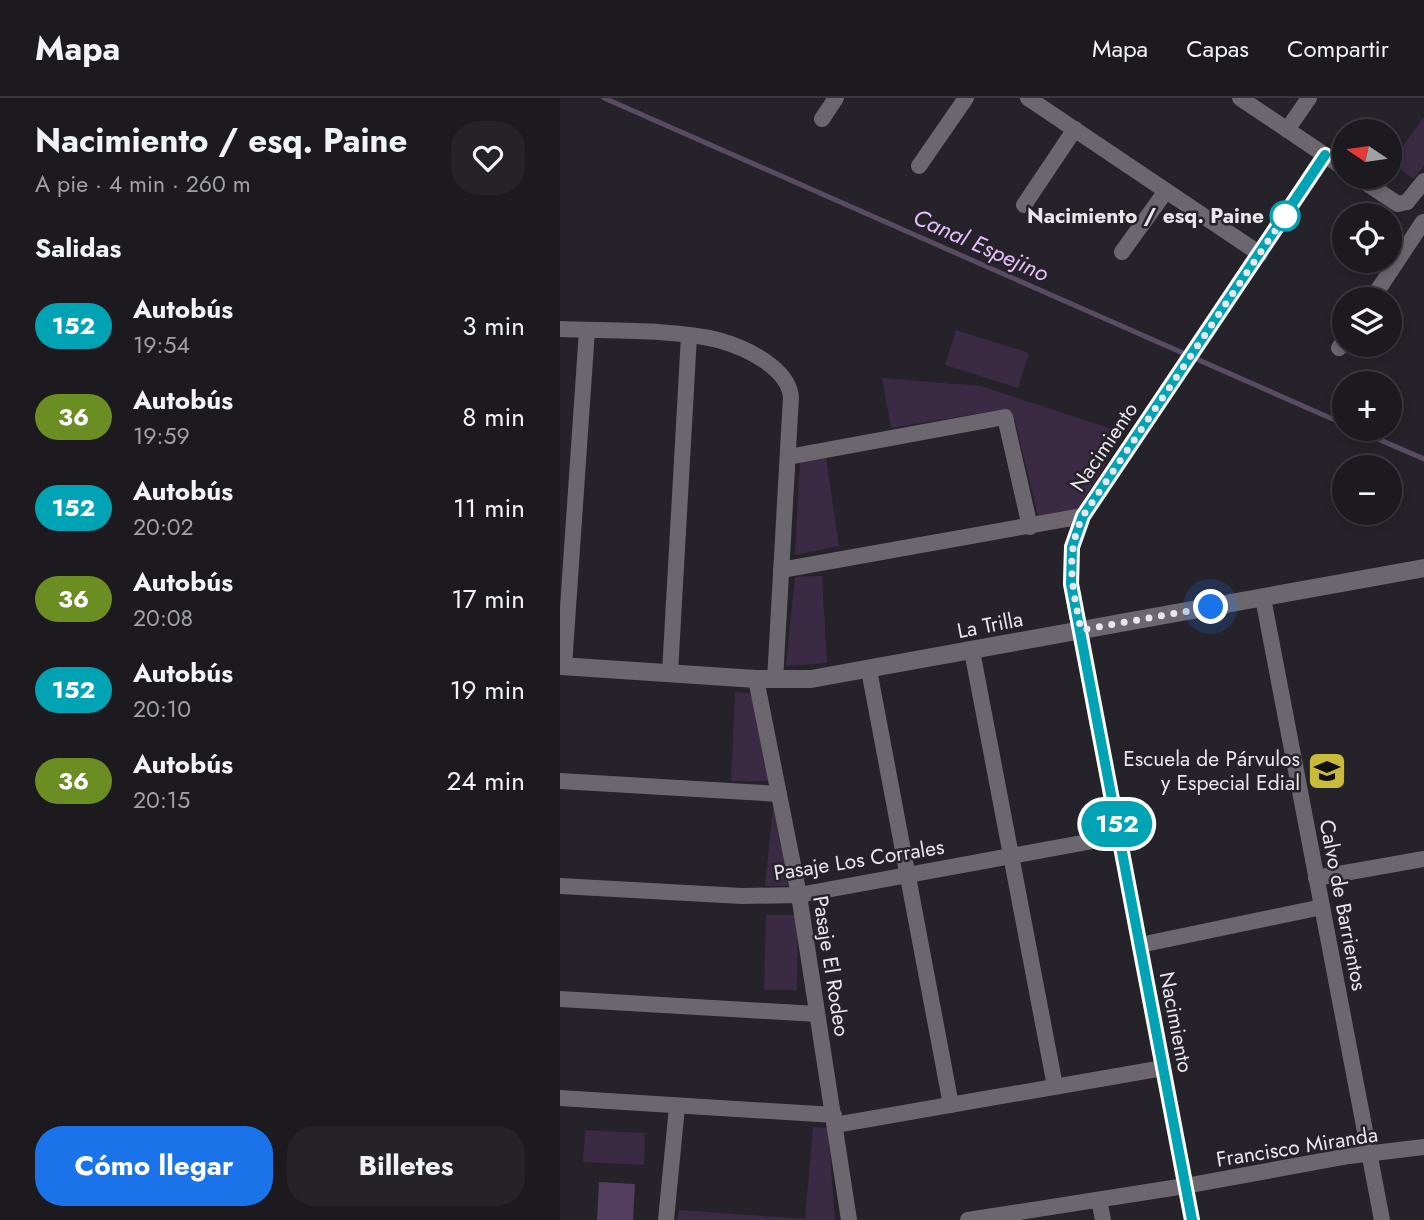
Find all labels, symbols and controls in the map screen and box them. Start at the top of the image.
text: Mapa [35,25,120,72]
text: Mapa [1092,31,1148,66]
text: Capas [1186,31,1249,66]
text: Compartir [1287,31,1389,66]
text: Nacimiento / esq. Paine [35,117,407,164]
north arrow [1332,119,1402,189]
map controls [1332,119,1402,525]
button: heart [451,121,525,195]
text: A pie · 4 min · 260 m [35,167,251,201]
water label: Canal Espejino [908,200,1055,290]
place label: Nacimiento / esq. Paine [1027,201,1264,231]
marker: Nacimiento / esq. Paine [1270,201,1300,231]
button: locate [1332,203,1402,273]
text: Salidas [35,229,121,267]
button: layers [1332,287,1402,357]
text: Autobús [133,290,233,328]
text: 3 min [462,307,525,345]
text: 152 [52,308,95,343]
text: 19:54 [133,328,190,362]
button: + [1332,371,1402,441]
text: Autobús [133,381,233,419]
street label: Nacimiento [1063,396,1145,498]
text: 8 min [462,398,525,436]
text: 36 [58,399,89,434]
text: 19:59 [133,419,190,453]
button: − [1332,455,1402,525]
text: Autobús [133,472,233,510]
text: 11 min [453,489,525,527]
text: 152 [52,490,95,525]
text: 20:02 [133,510,194,544]
text: Autobús [133,563,233,601]
text: 17 min [451,580,525,618]
text: 36 [58,581,89,616]
your location [1193,589,1228,624]
text: 20:08 [133,601,193,635]
street label: La Trilla [955,604,1025,646]
text: Autobús [133,654,233,692]
text: 19 min [450,671,525,709]
text: 152 [52,672,95,707]
text: 20:10 [133,692,191,726]
place label: Escuela de Párvulos y Especial Edial [1123,744,1300,798]
text: Autobús [133,745,233,783]
school or university icon: Escuela de Párvulos y Especial Edial [1306,750,1348,792]
text: 24 min [447,762,525,800]
text: 36 [58,763,89,798]
text: 20:15 [133,783,190,817]
line badge: 152 [1077,801,1157,847]
text: 152 [1095,806,1139,841]
street label: Calvo de Barrientos [1312,817,1374,993]
street label: Pasaje Los Corrales [772,832,946,888]
street label: Pasaje El Rodeo [805,893,857,1039]
street label: Nacimiento [1152,969,1200,1075]
street label: Francisco Miranda [1214,1119,1380,1175]
button: Cómo llegar [35,1126,273,1206]
button: Billetes [287,1126,525,1206]

